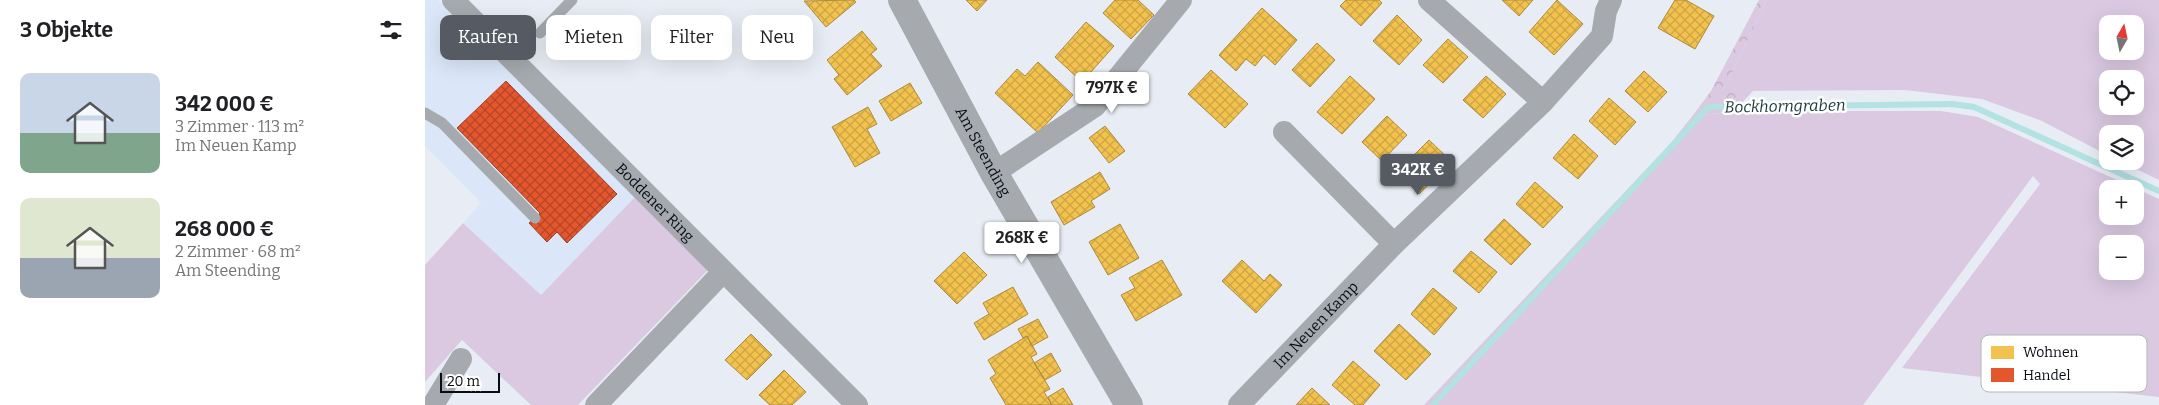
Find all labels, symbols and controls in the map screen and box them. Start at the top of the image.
chip: Kaufen [440,15,536,60]
chip: Mieten [546,15,641,60]
chip: Filter [651,15,732,60]
chip: Neu [742,15,813,60]
north arrow [2099,15,2144,60]
map controls [2099,15,2144,280]
icon: filters [377,16,405,44]
text: 3 Objekte [20,17,113,43]
button: locate [2099,70,2144,115]
pin: 797K € [1071,72,1153,114]
text: 797K € [1086,78,1138,97]
text: 342 000 € [175,91,274,117]
icon: home [60,93,120,153]
water label: Bockhorngraben [1724,95,1846,117]
street label: Am Steending [952,104,1015,200]
text: 3 Zimmer · 113 m² [175,117,304,136]
button: layers [2099,125,2144,170]
text: Im Neuen Kamp [175,136,296,155]
pin: 342K € [1377,154,1459,196]
street label: Boddener Ring [612,159,698,246]
text: 342K € [1391,160,1445,179]
button: + [2099,180,2144,225]
text: 268 000 € [175,216,274,242]
icon: home [60,218,120,278]
pin: 268K € [981,222,1063,264]
text: 268K € [995,228,1049,247]
button: − [2099,235,2144,280]
text: 2 Zimmer · 68 m² [175,242,301,261]
text: Am Steending [175,261,280,280]
street label: Im Neuen Kamp [1270,278,1362,372]
legend [1981,335,2147,392]
text: Wohnen [2023,344,2079,361]
text: Handel [2023,367,2070,384]
scale bar [440,370,500,393]
text: 20 m [447,373,480,390]

